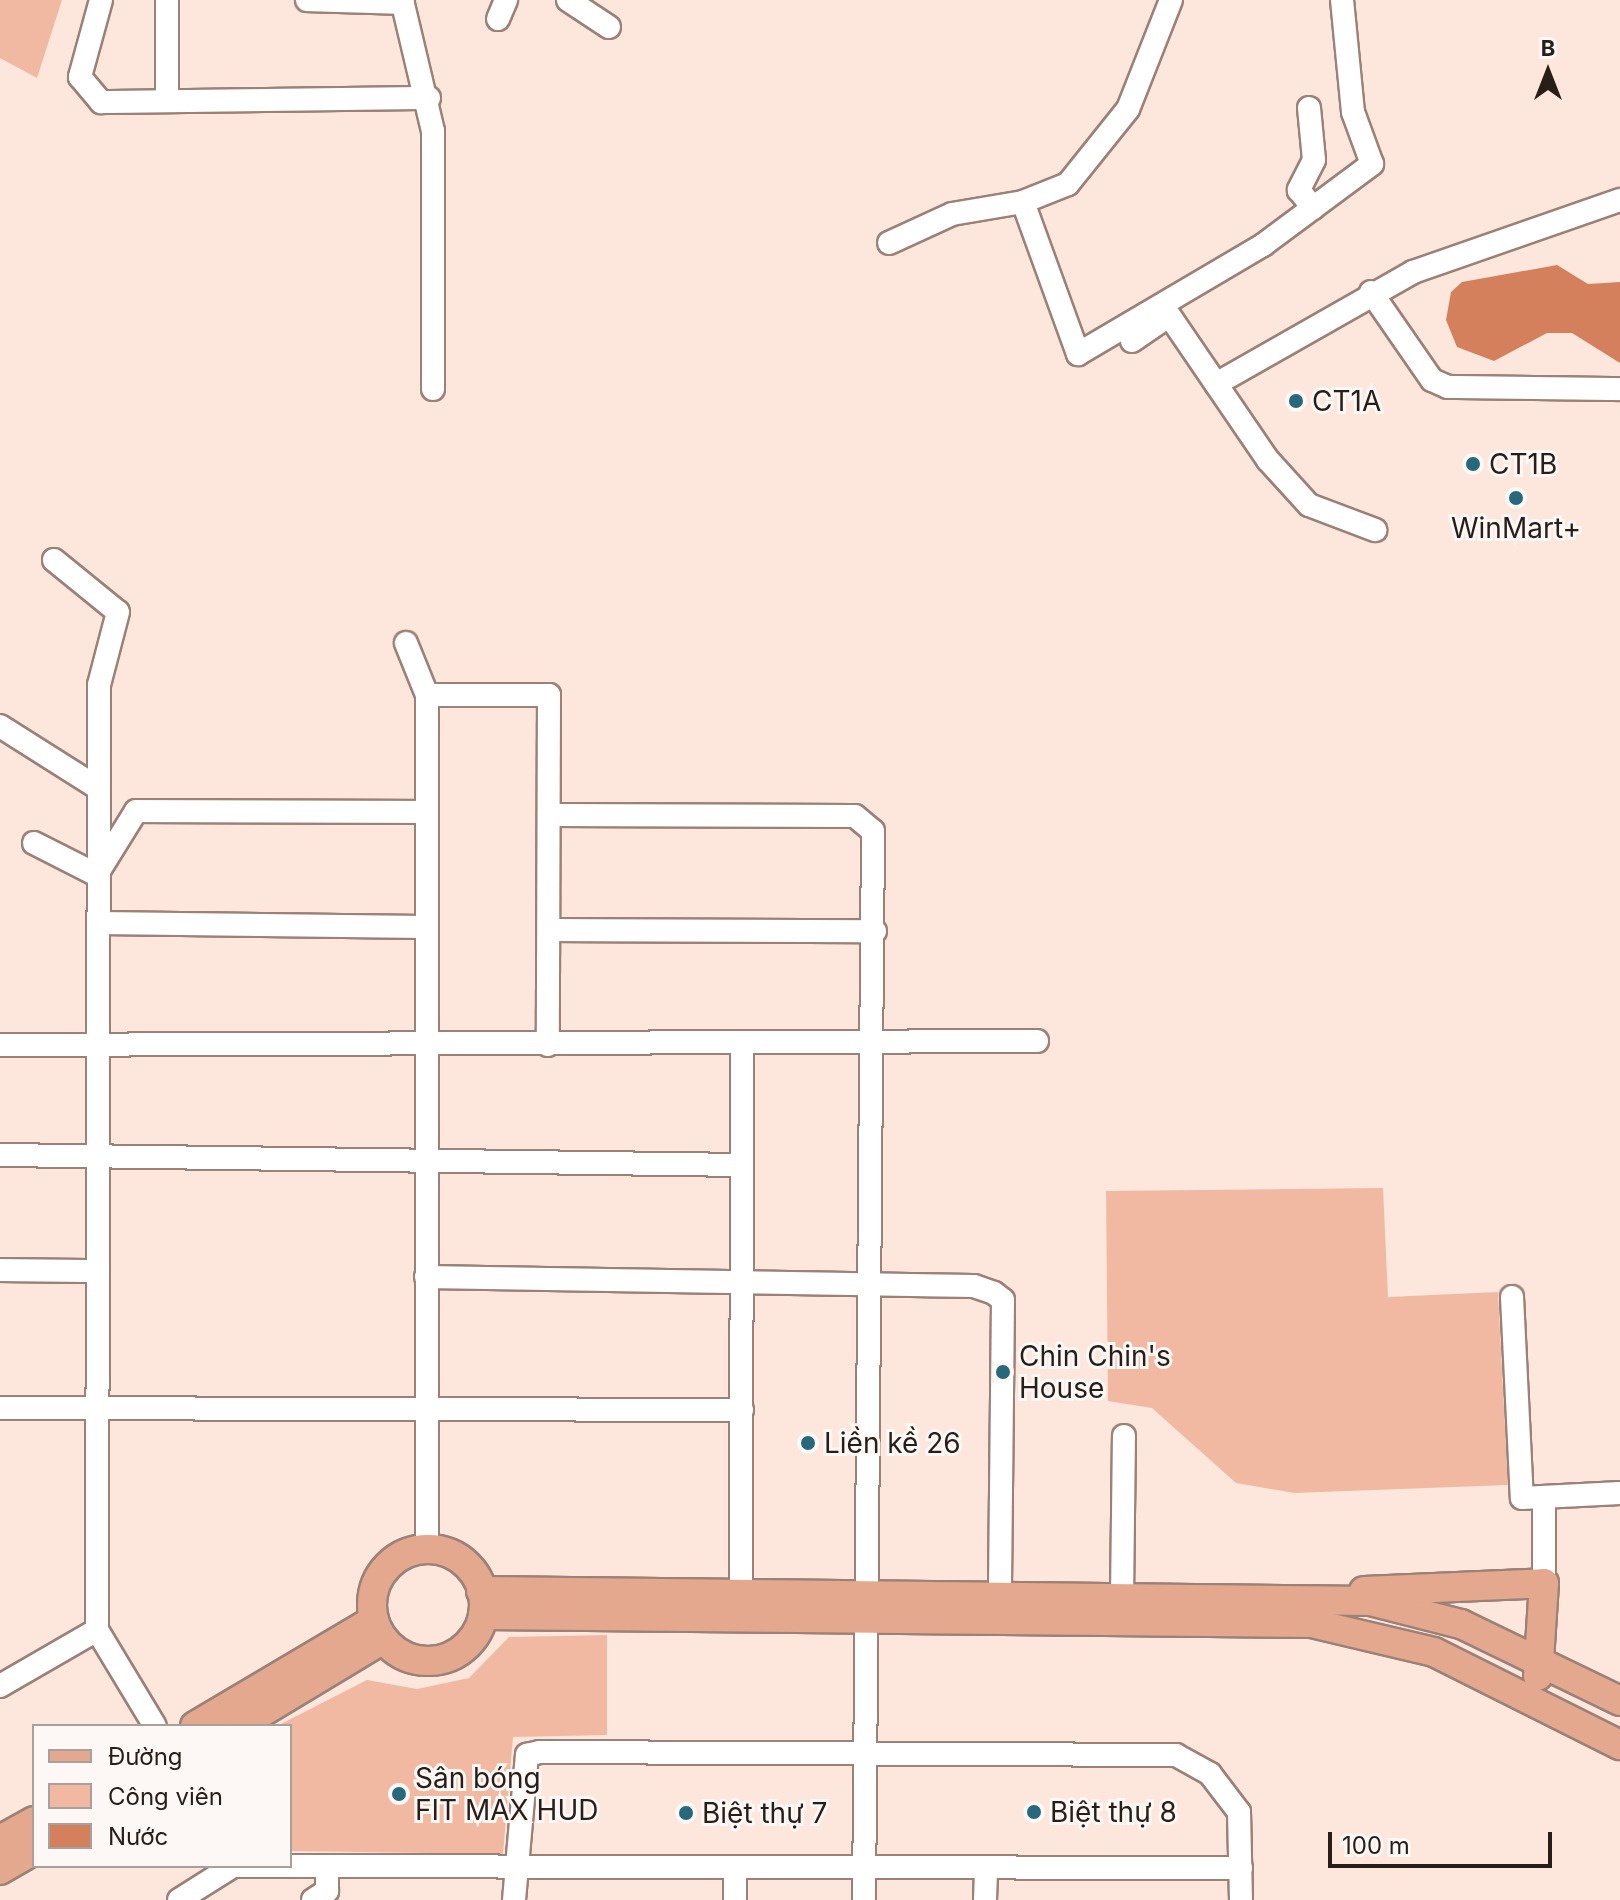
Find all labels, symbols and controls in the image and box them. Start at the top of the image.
north arrow [1508,32,1588,112]
text: B [1541,35,1555,61]
place label: CT1A [1312,384,1381,418]
marker: CT1A [1287,392,1305,410]
place label: CT1B [1489,447,1557,481]
marker: CT1B [1464,455,1482,473]
marker: WinMart+ [1507,489,1525,507]
place label: WinMart+ [1451,511,1581,545]
place label: Chin Chin's House [1019,1339,1171,1405]
marker: Chin Chin's House [994,1363,1012,1381]
place label: Liền kề 26 [824,1426,961,1460]
marker: Liền kề 26 [799,1434,817,1452]
legend [32,1724,292,1868]
text: Đường [108,1742,183,1771]
place label: Sân bóng FIT MAX HUD [415,1761,598,1827]
text: Công viên [108,1782,223,1811]
marker: Sân bóng FIT MAX HUD [390,1785,408,1803]
place label: Biệt thự 8 [1050,1795,1177,1829]
place label: Biệt thự 7 [702,1796,827,1830]
marker: Biệt thự 8 [1025,1803,1043,1821]
marker: Biệt thự 7 [677,1804,695,1822]
scale bar [1332,1816,1556,1866]
text: Nước [108,1822,168,1851]
text: 100 m [1342,1831,1410,1860]

